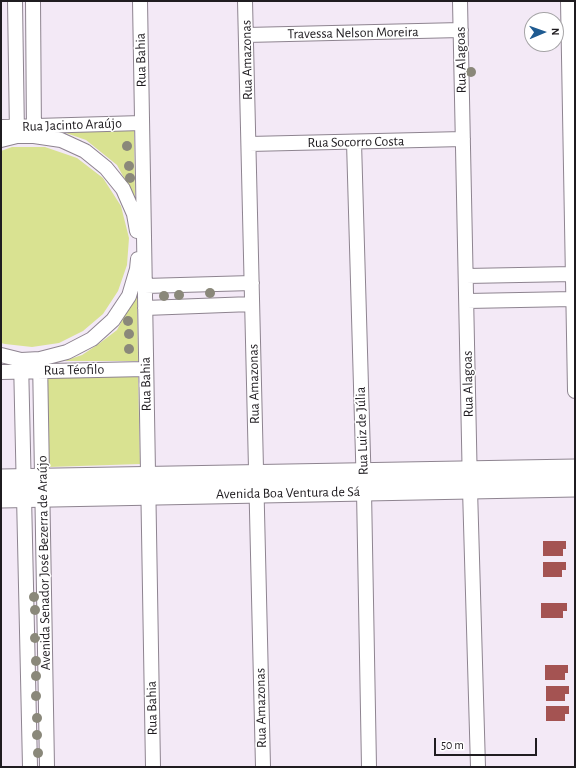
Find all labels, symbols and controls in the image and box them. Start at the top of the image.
north arrow [524,12,564,52]
street label: Rua Amazonas [238,20,256,100]
street label: Travessa Nelson Moreira [287,23,419,43]
street label: Rua Alagoas [452,26,470,94]
text: N [550,28,561,36]
street label: Rua Bahia [132,33,150,87]
street label: Rua Jacinto Araújo [22,115,122,135]
street label: Rua Socorro Costa [307,133,405,151]
street label: Rua Amazonas [245,344,263,424]
street label: Rua Alagoas [459,350,477,418]
street label: Rua Bahia [137,357,155,411]
street label: Rua Téofilo [44,361,104,379]
street label: Rua Luiz de Júlia [352,386,372,476]
street label: Avenida Senador José Bezerra de Araújo [34,455,54,671]
street label: Avenida Boa Ventura de Sá [216,483,360,503]
street label: Rua Amazonas [252,668,270,748]
street label: Rua Bahia [143,681,161,735]
scale bar [436,730,539,756]
text: 50 m [441,739,464,751]

